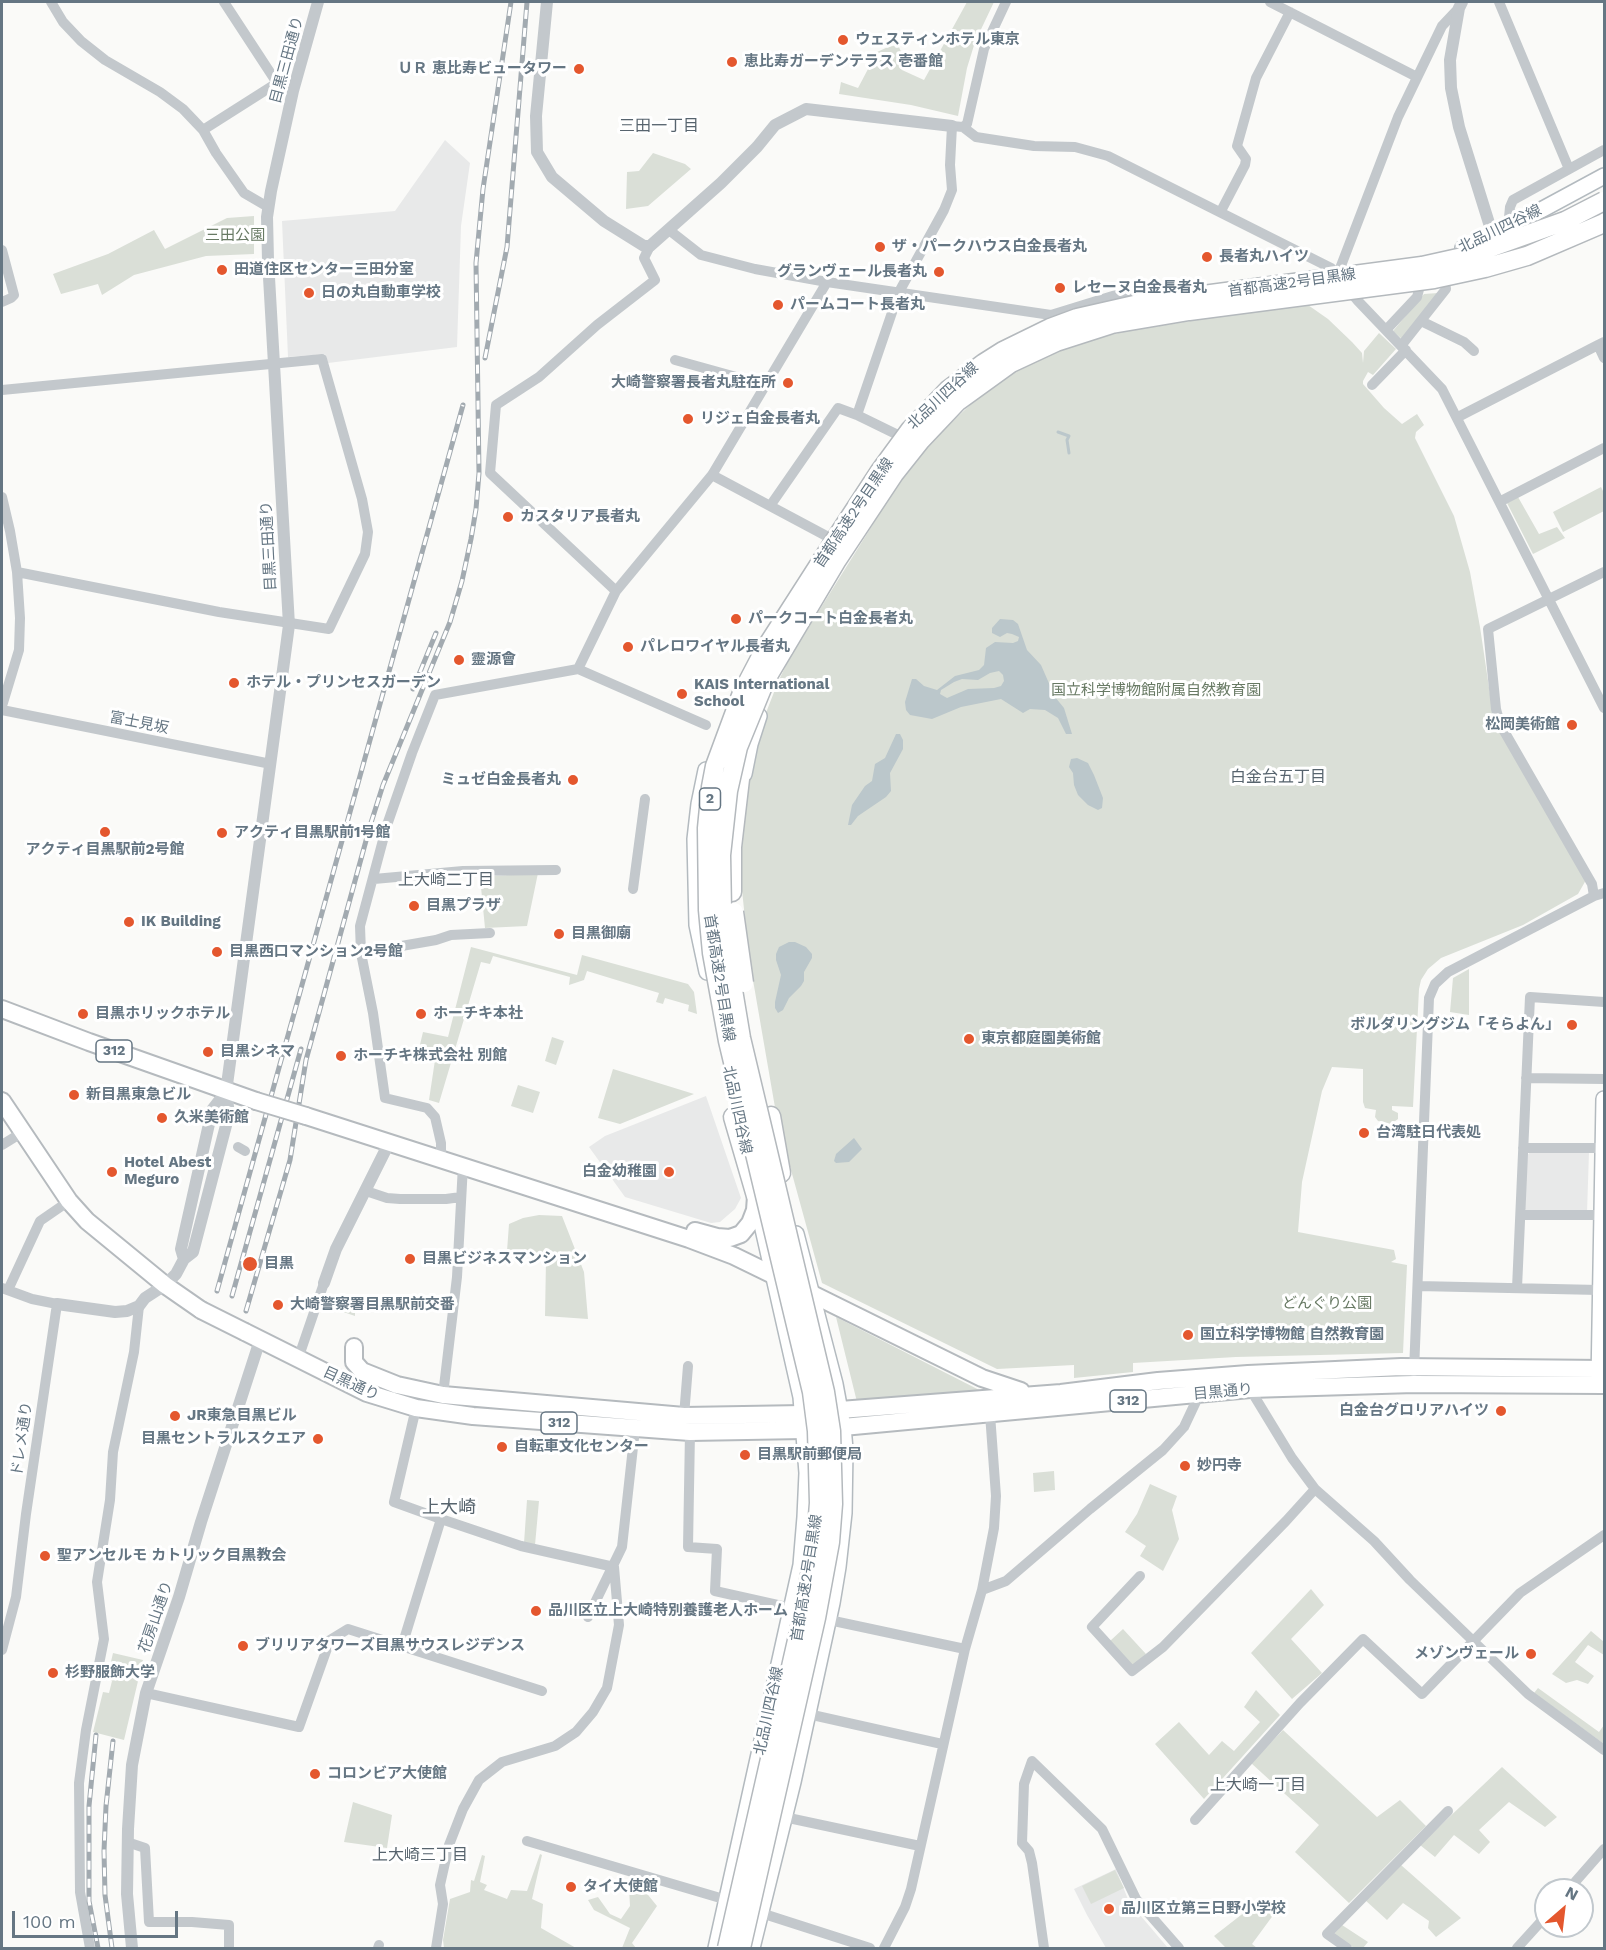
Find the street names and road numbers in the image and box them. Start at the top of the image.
street label: 目黒三田通り [267,14,307,106]
street label: 北品川四谷線 [1456,201,1544,257]
street label: 首都高速2号目黒線 [1227,265,1357,301]
street label: 北品川四谷線 [904,359,982,433]
street label: 首都高速2号目黒線 [811,455,897,571]
street label: 目黒三田通り [258,501,280,591]
street label: 富士見坂 [108,708,170,738]
road number: 2 [700,788,720,810]
street label: 首都高速2号目黒線 [700,913,738,1043]
road number: 312 [96,1040,132,1062]
street label: 北品川四谷線 [719,1064,755,1156]
street label: 目黒通り [320,1363,382,1405]
street label: 目黒通り [1192,1380,1254,1404]
road number: 312 [1110,1390,1146,1412]
street label: ドレメ通り [8,1401,36,1477]
road number: 312 [541,1412,577,1434]
street label: 首都高速2号目黒線 [788,1513,826,1643]
street label: 花房山通り [135,1579,177,1655]
street label: 北品川四谷線 [751,1665,787,1757]

